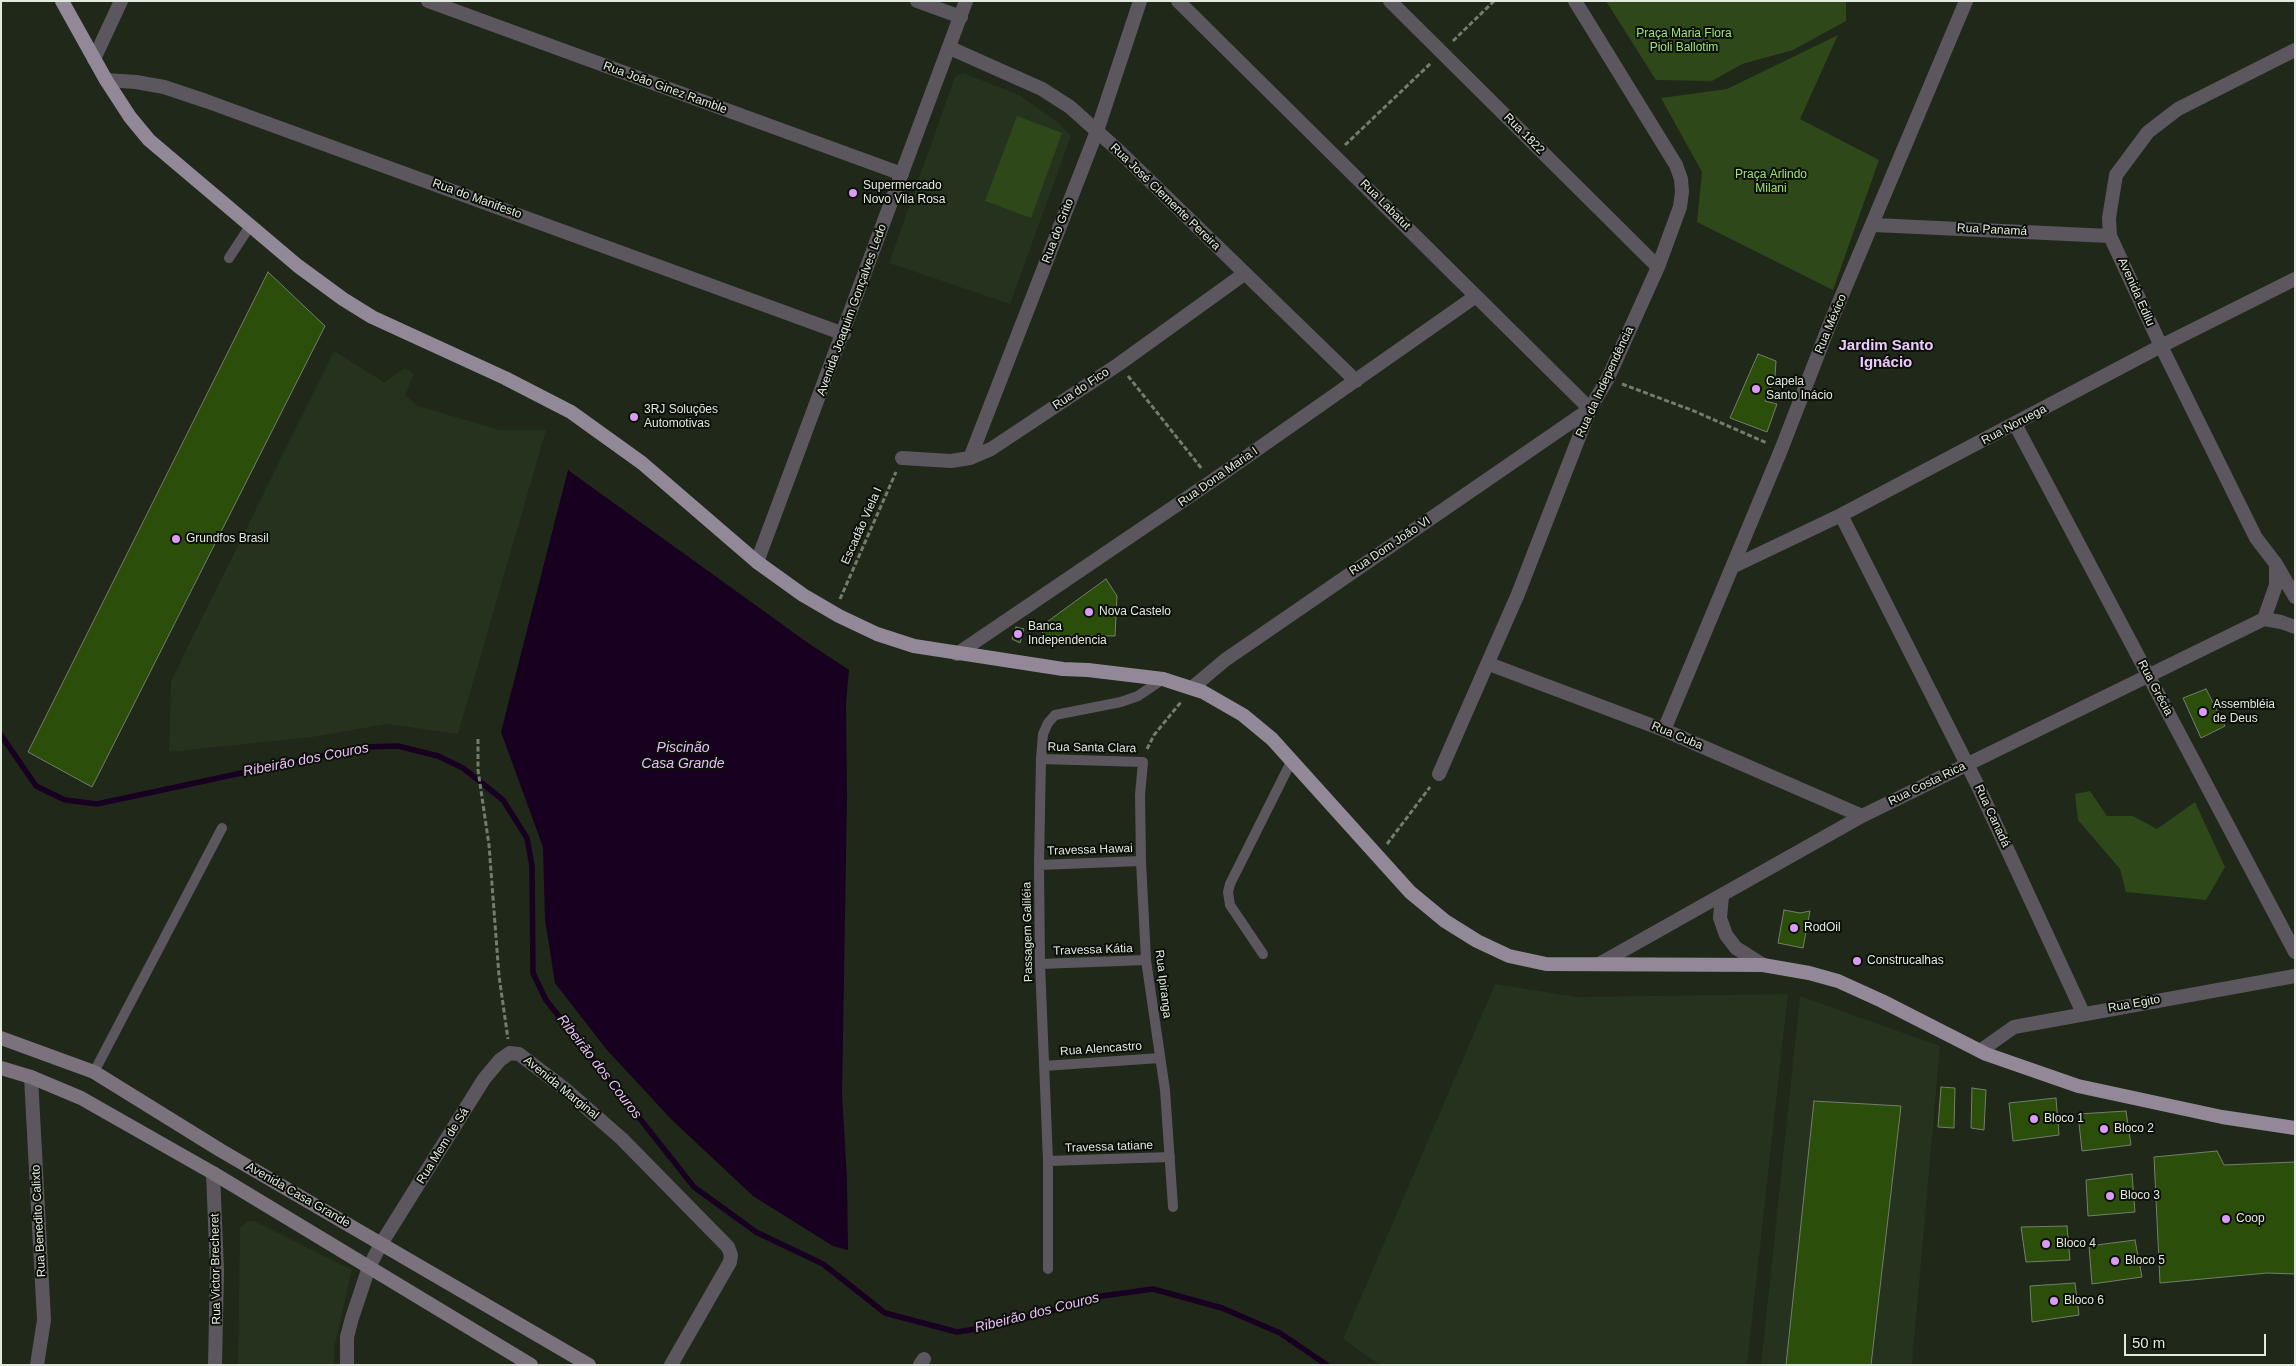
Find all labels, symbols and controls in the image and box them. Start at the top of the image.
park label: Praça Maria Flora Pioli Ballotim [1636,27,1732,55]
street label: Rua João Ginez Ramble [601,59,729,117]
street label: Rua 1822 [1501,111,1547,157]
street label: Rua José Clemente Pereira [1107,141,1223,253]
park label: Praça Arlindo Milani [1735,168,1807,196]
street label: Rua do Manifesto [430,176,524,222]
street label: Rua Labatut [1357,177,1413,233]
place label: Supermercado Novo Vila Rosa [863,179,945,207]
marker: Supermercado Novo Vila Rosa [847,187,859,199]
street label: Rua do Grito [1039,197,1077,265]
street label: Rua Panamá [1957,221,2027,239]
street label: Avenida Joaquim Gonçalves Ledo [814,222,890,398]
street label: Avenida Edilu [2115,256,2157,328]
street label: Rua México [1812,292,1850,356]
street label: Rua da Independência [1573,324,1637,440]
district label: Jardim Santo Ignácio [1838,337,1934,372]
street label: Rua do Fico [1050,365,1112,413]
place label: Capela Santo Inácio [1766,375,1833,403]
marker: Capela Santo Inácio [1750,383,1762,395]
street label: Rua Noruega [1979,402,2049,448]
place label: 3RJ Soluções Automotivas [644,403,718,431]
marker: 3RJ Soluções Automotivas [628,411,640,423]
street label: Rua Dona Maria I [1175,444,1261,510]
street label: Escadão Viela I [839,485,885,567]
street label: Rua Dom João VI [1347,514,1433,578]
place label: Grundfos Brasil [186,532,269,546]
marker: Grundfos Brasil [170,533,182,545]
place label: Nova Castelo [1099,605,1171,619]
marker: Nova Castelo [1083,606,1095,618]
place label: Banca Independencia [1028,620,1107,648]
marker: Banca Independencia [1012,628,1024,640]
street label: Rua Grécia [2134,658,2176,718]
place label: Assembléia de Deus [2213,698,2275,726]
marker: Assembléia de Deus [2197,706,2209,718]
street label: Rua Cuba [1649,719,1705,753]
water label: Ribeirão dos Couros [242,740,370,780]
water label: Piscinão Casa Grande [641,740,725,772]
street label: Rua Santa Clara [1048,740,1136,756]
street label: Rua Costa Rica [1886,759,1968,809]
street label: Rua Canadá [1971,782,2013,850]
street label: Travessa Hawai [1047,841,1133,859]
street label: Passagem Galiléia [1020,882,1036,982]
place label: RodOil [1804,921,1841,935]
marker: RodOil [1788,922,1800,934]
street label: Travessa Kátia [1053,941,1133,959]
street label: Rua Ipiranga [1152,949,1174,1019]
place label: Construcalhas [1867,954,1944,968]
marker: Construcalhas [1851,955,1863,967]
street label: Rua Egito [2107,992,2161,1016]
water label: Ribeirão dos Couros [553,1012,645,1122]
street label: Rua Alencastro [1060,1039,1142,1059]
street label: Avenida Marginal [521,1053,601,1123]
street label: Rua Mem de Sá [414,1105,472,1187]
place label: Bloco 1 [2044,1112,2084,1126]
marker: Bloco 1 [2028,1113,2040,1125]
place label: Bloco 2 [2114,1122,2154,1136]
marker: Bloco 2 [2098,1123,2110,1135]
street label: Travessa tatiane [1065,1138,1153,1156]
street label: Avenida Casa Grande [243,1159,353,1231]
street label: Rua Benedito Calixto [29,1164,49,1278]
place label: Bloco 3 [2120,1189,2160,1203]
marker: Bloco 3 [2104,1190,2116,1202]
place label: Coop [2236,1212,2265,1226]
street label: Rua Victor Brecheret [208,1213,224,1325]
marker: Coop [2220,1213,2232,1225]
place label: Bloco 4 [2056,1237,2096,1251]
marker: Bloco 4 [2040,1238,2052,1250]
place label: Bloco 5 [2125,1254,2165,1268]
marker: Bloco 5 [2109,1255,2121,1267]
water label: Ribeirão dos Couros [973,1289,1101,1337]
place label: Bloco 6 [2064,1294,2104,1308]
marker: Bloco 6 [2048,1295,2060,1307]
scale bar [2126,1324,2268,1356]
text: 50 m [2132,1334,2165,1351]

